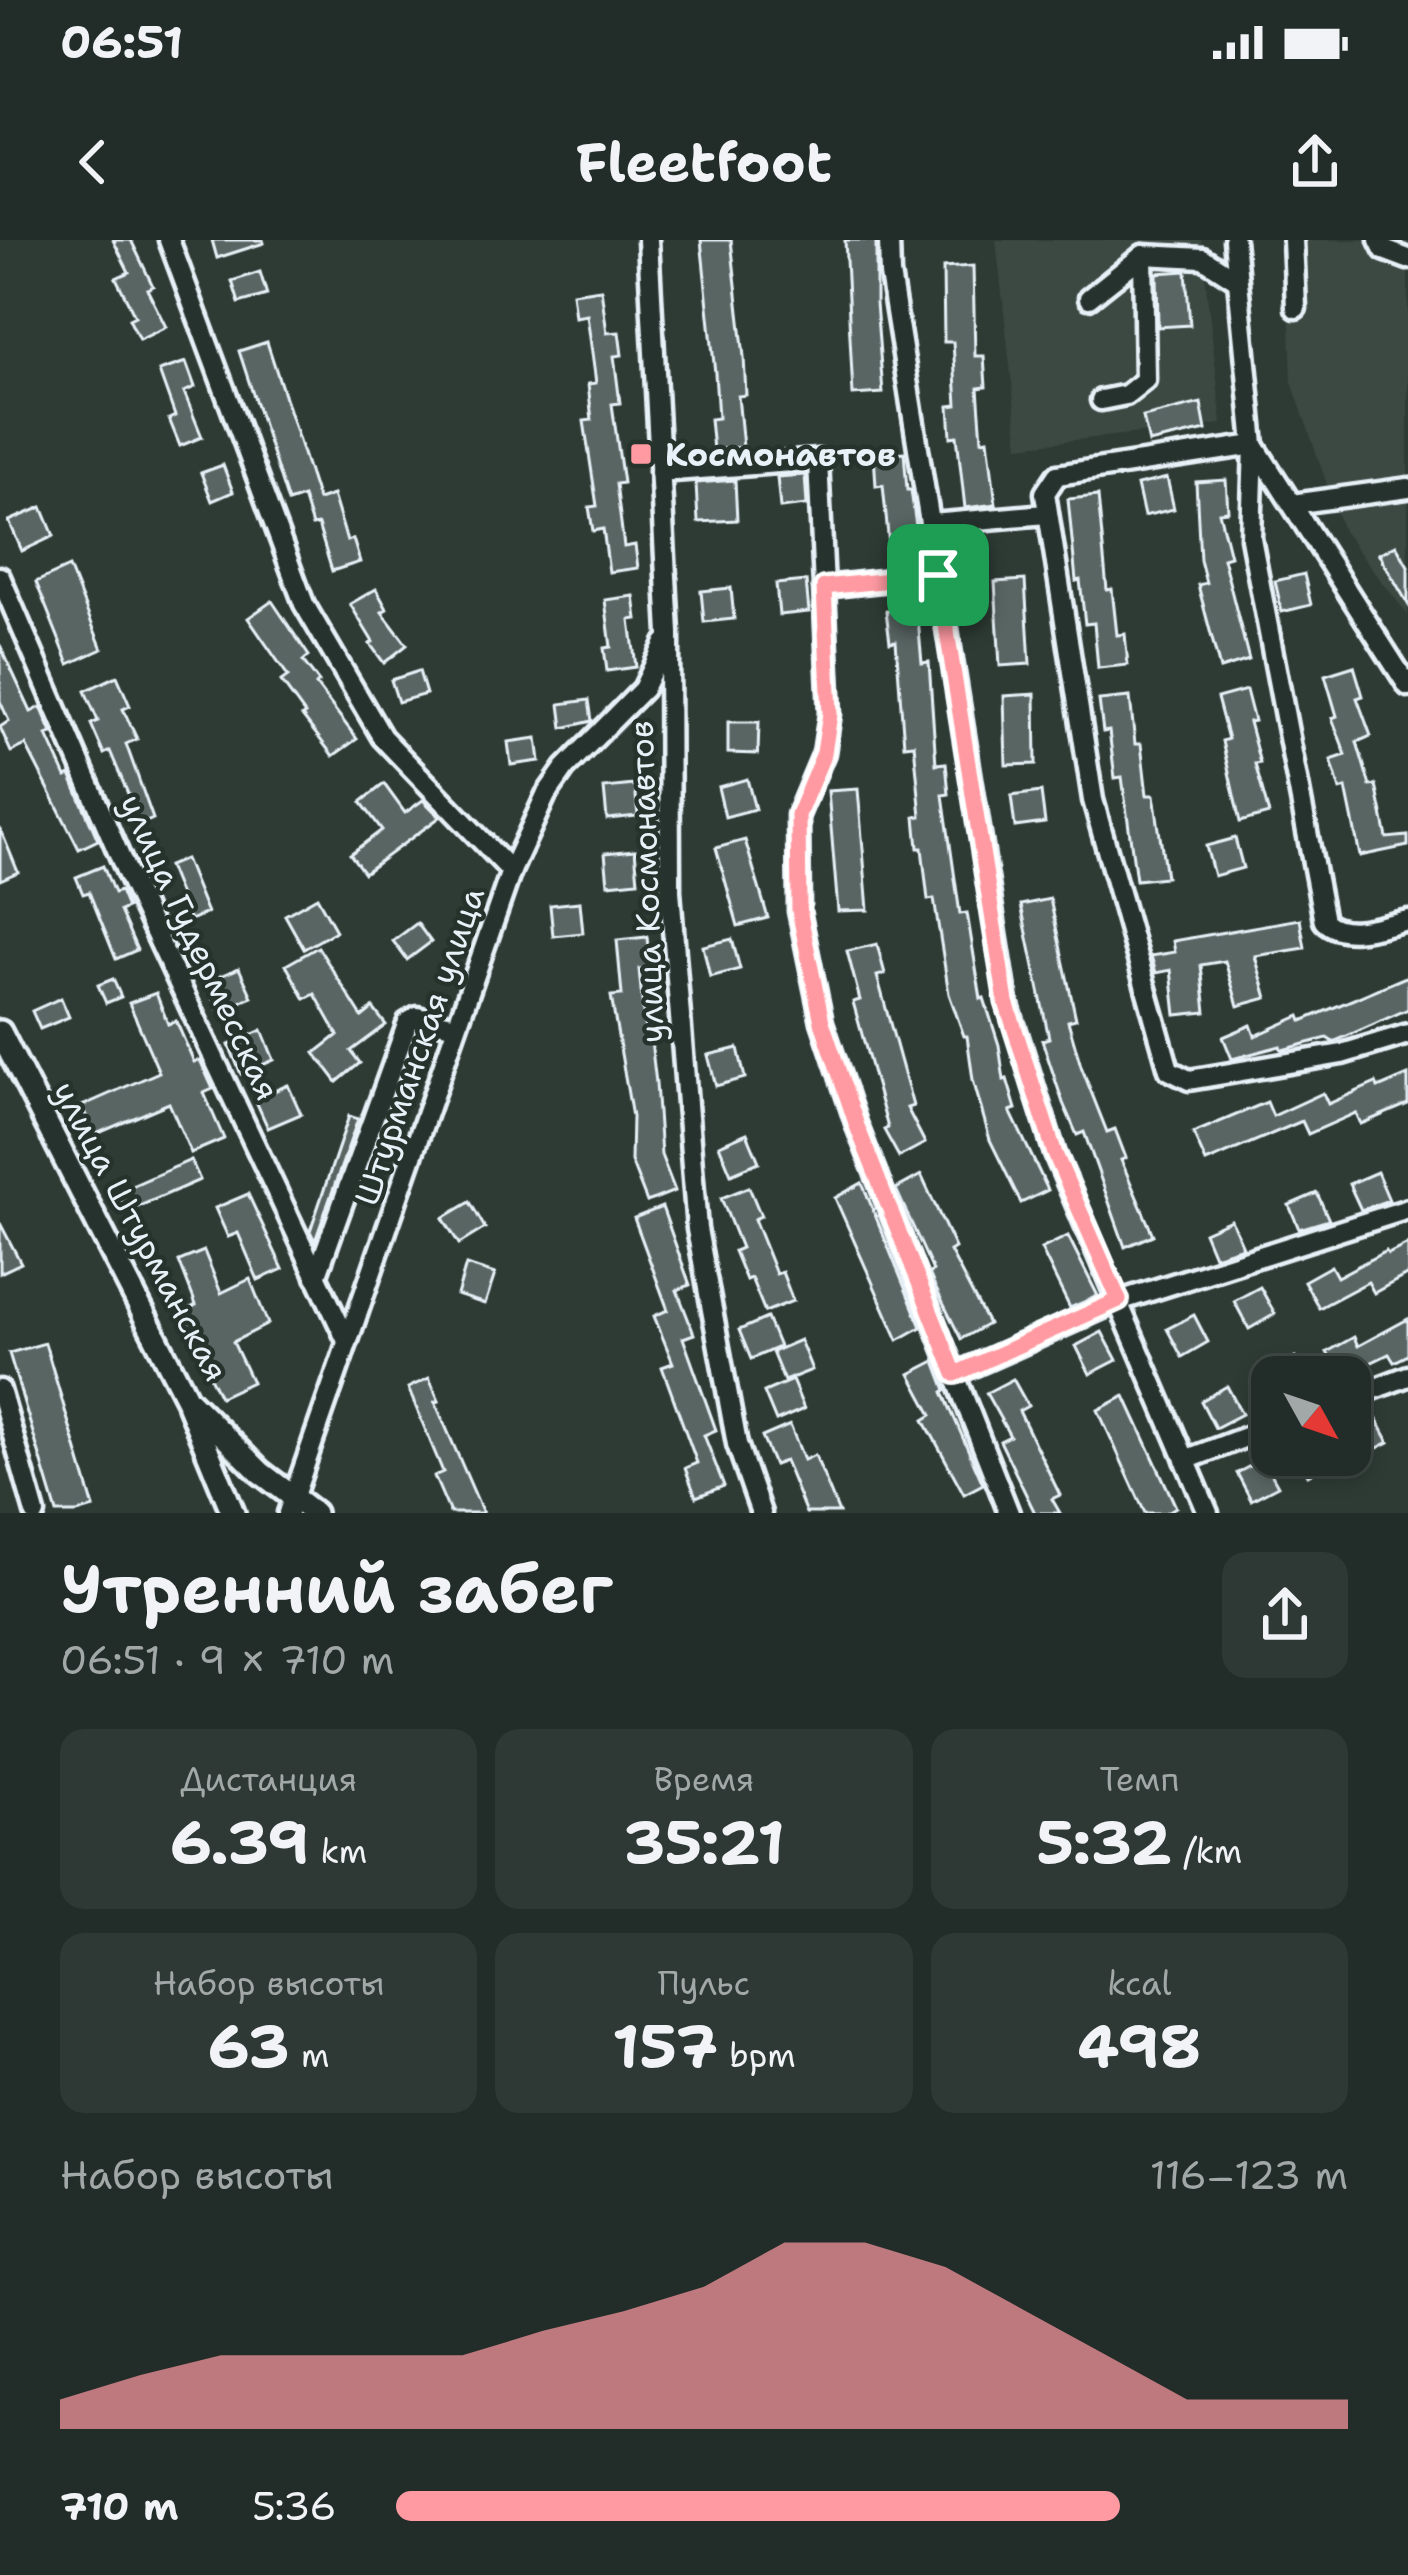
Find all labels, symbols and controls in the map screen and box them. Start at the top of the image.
text: 06:51 [60,12,183,72]
text: Fleetfoot [576,126,832,198]
icon: back [60,129,126,195]
icon: share [1282,129,1348,195]
place label: Космонавтов [665,432,896,477]
marker: Космонавтов [628,441,654,467]
pin [887,524,989,626]
icon: arrive [905,542,971,608]
street label: улица Космонавтов [618,720,675,1044]
street label: улица Гудермесская [109,787,290,1107]
street label: Штурманская улица [344,881,495,1211]
street label: улица Штурманская [42,1073,239,1389]
north arrow [1251,1356,1371,1476]
map controls [1251,1356,1371,1476]
text: Утренний забег [60,1545,613,1633]
button: share [1222,1552,1348,1678]
text: 06:51 · 9 × 710 m [60,1634,394,1686]
text: Дистанция [180,1757,357,1802]
text: Время [654,1757,754,1802]
text: Темп [1099,1757,1179,1802]
text: 6.39 [170,1802,309,1882]
text: 35:21 [623,1802,785,1882]
text: 5:32 [1037,1802,1172,1882]
text: km [309,1829,367,1874]
text: /km [1172,1829,1242,1874]
text: Набор высоты [153,1961,384,2006]
text: Пульс [658,1961,750,2006]
text: kcal [1107,1961,1171,2006]
text: 63 [208,2006,290,2086]
text: 157 [612,2006,718,2086]
text: 498 [1077,2006,1202,2086]
text: m [290,2033,330,2078]
text: bpm [718,2033,796,2078]
text: Набор высоты [60,2149,334,2201]
text: 116–123 m [1150,2149,1348,2201]
text: 710 m [60,2480,179,2532]
text: 5:36 [252,2480,337,2532]

